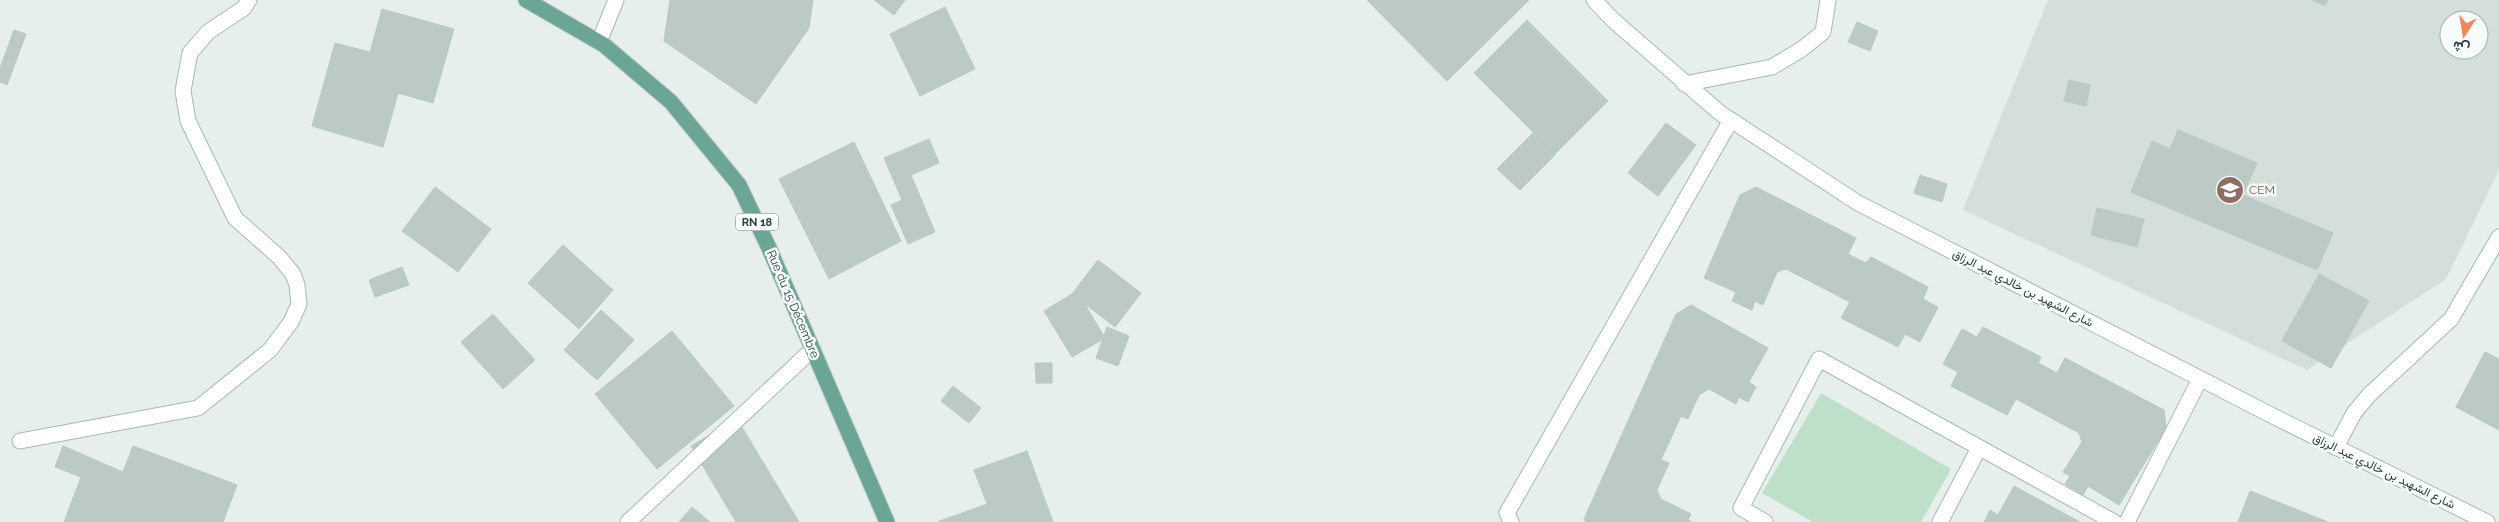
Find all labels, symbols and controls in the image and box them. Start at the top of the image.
north arrow [2439,10,2489,60]
text: ش [2451,37,2471,57]
school or university icon: CEM [2215,175,2245,205]
place label: CEM [2249,183,2275,197]
road number: RN 18 [736,213,778,230]
street label: شارع الشهيد بن خالدي عبد الرزاق [1949,246,2096,332]
street label: Rue du 15 Décembre [764,248,822,360]
street label: شارع الشهيد بن خالدي عبد الرزاق [2309,430,2457,514]

